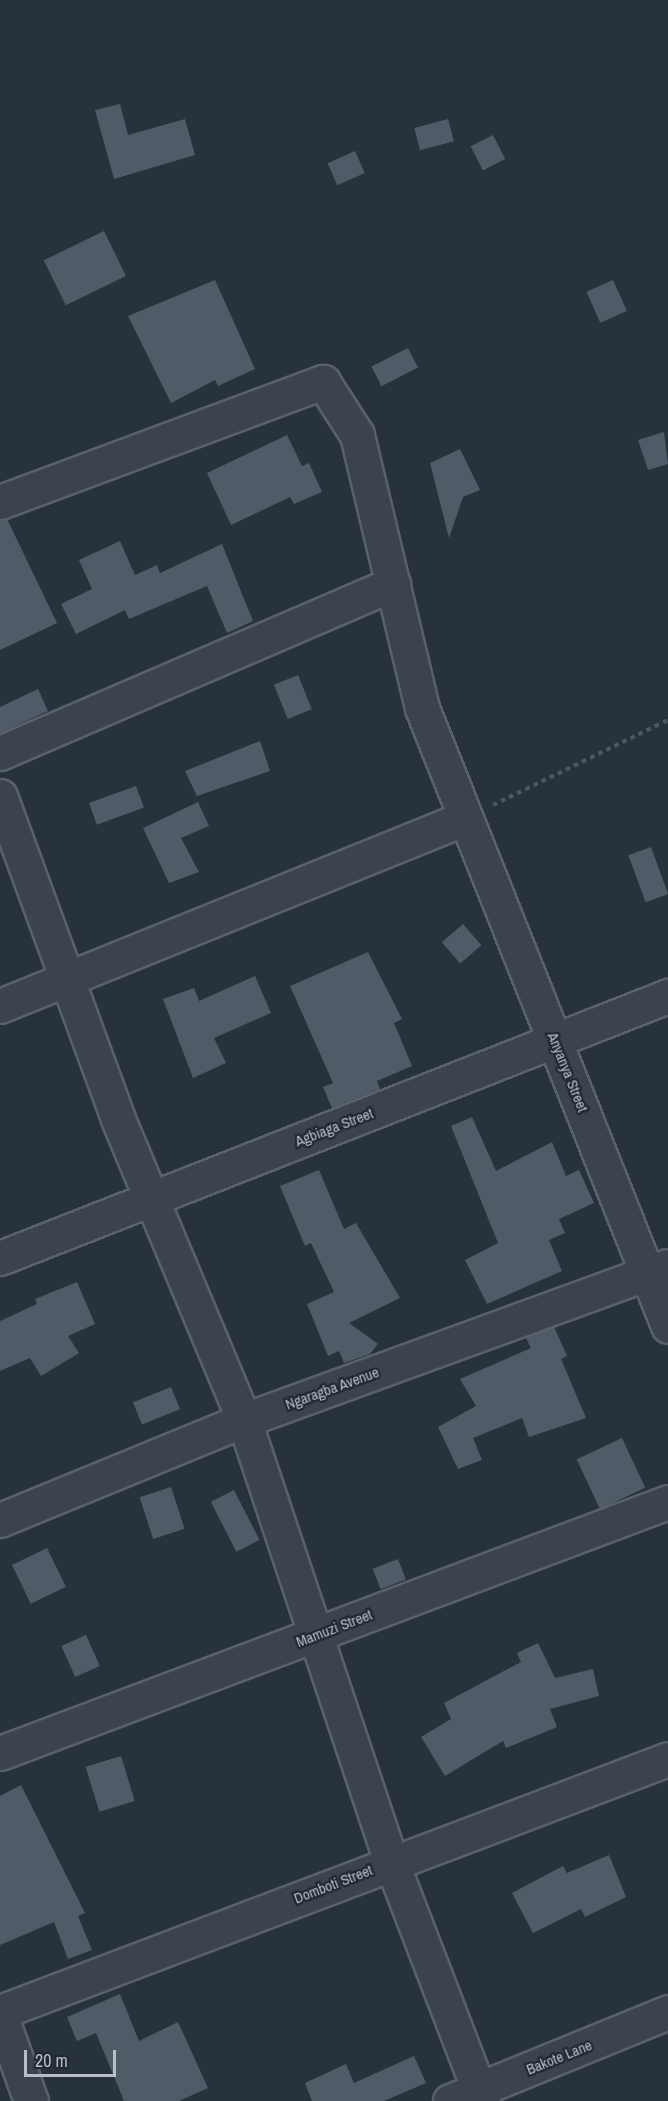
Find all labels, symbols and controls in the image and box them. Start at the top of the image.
street label: Anyanya Street [544,1030,592,1114]
street label: Agbiaga Street [292,1104,376,1150]
street label: Ngaragba Avenue [282,1363,382,1413]
street label: Mamuzi Street [293,1605,375,1651]
street label: Domboti Street [291,1861,375,1907]
street label: Bakote Lane [524,2036,594,2078]
scale bar [27,2038,118,2076]
text: 20 m [35,2048,68,2073]

